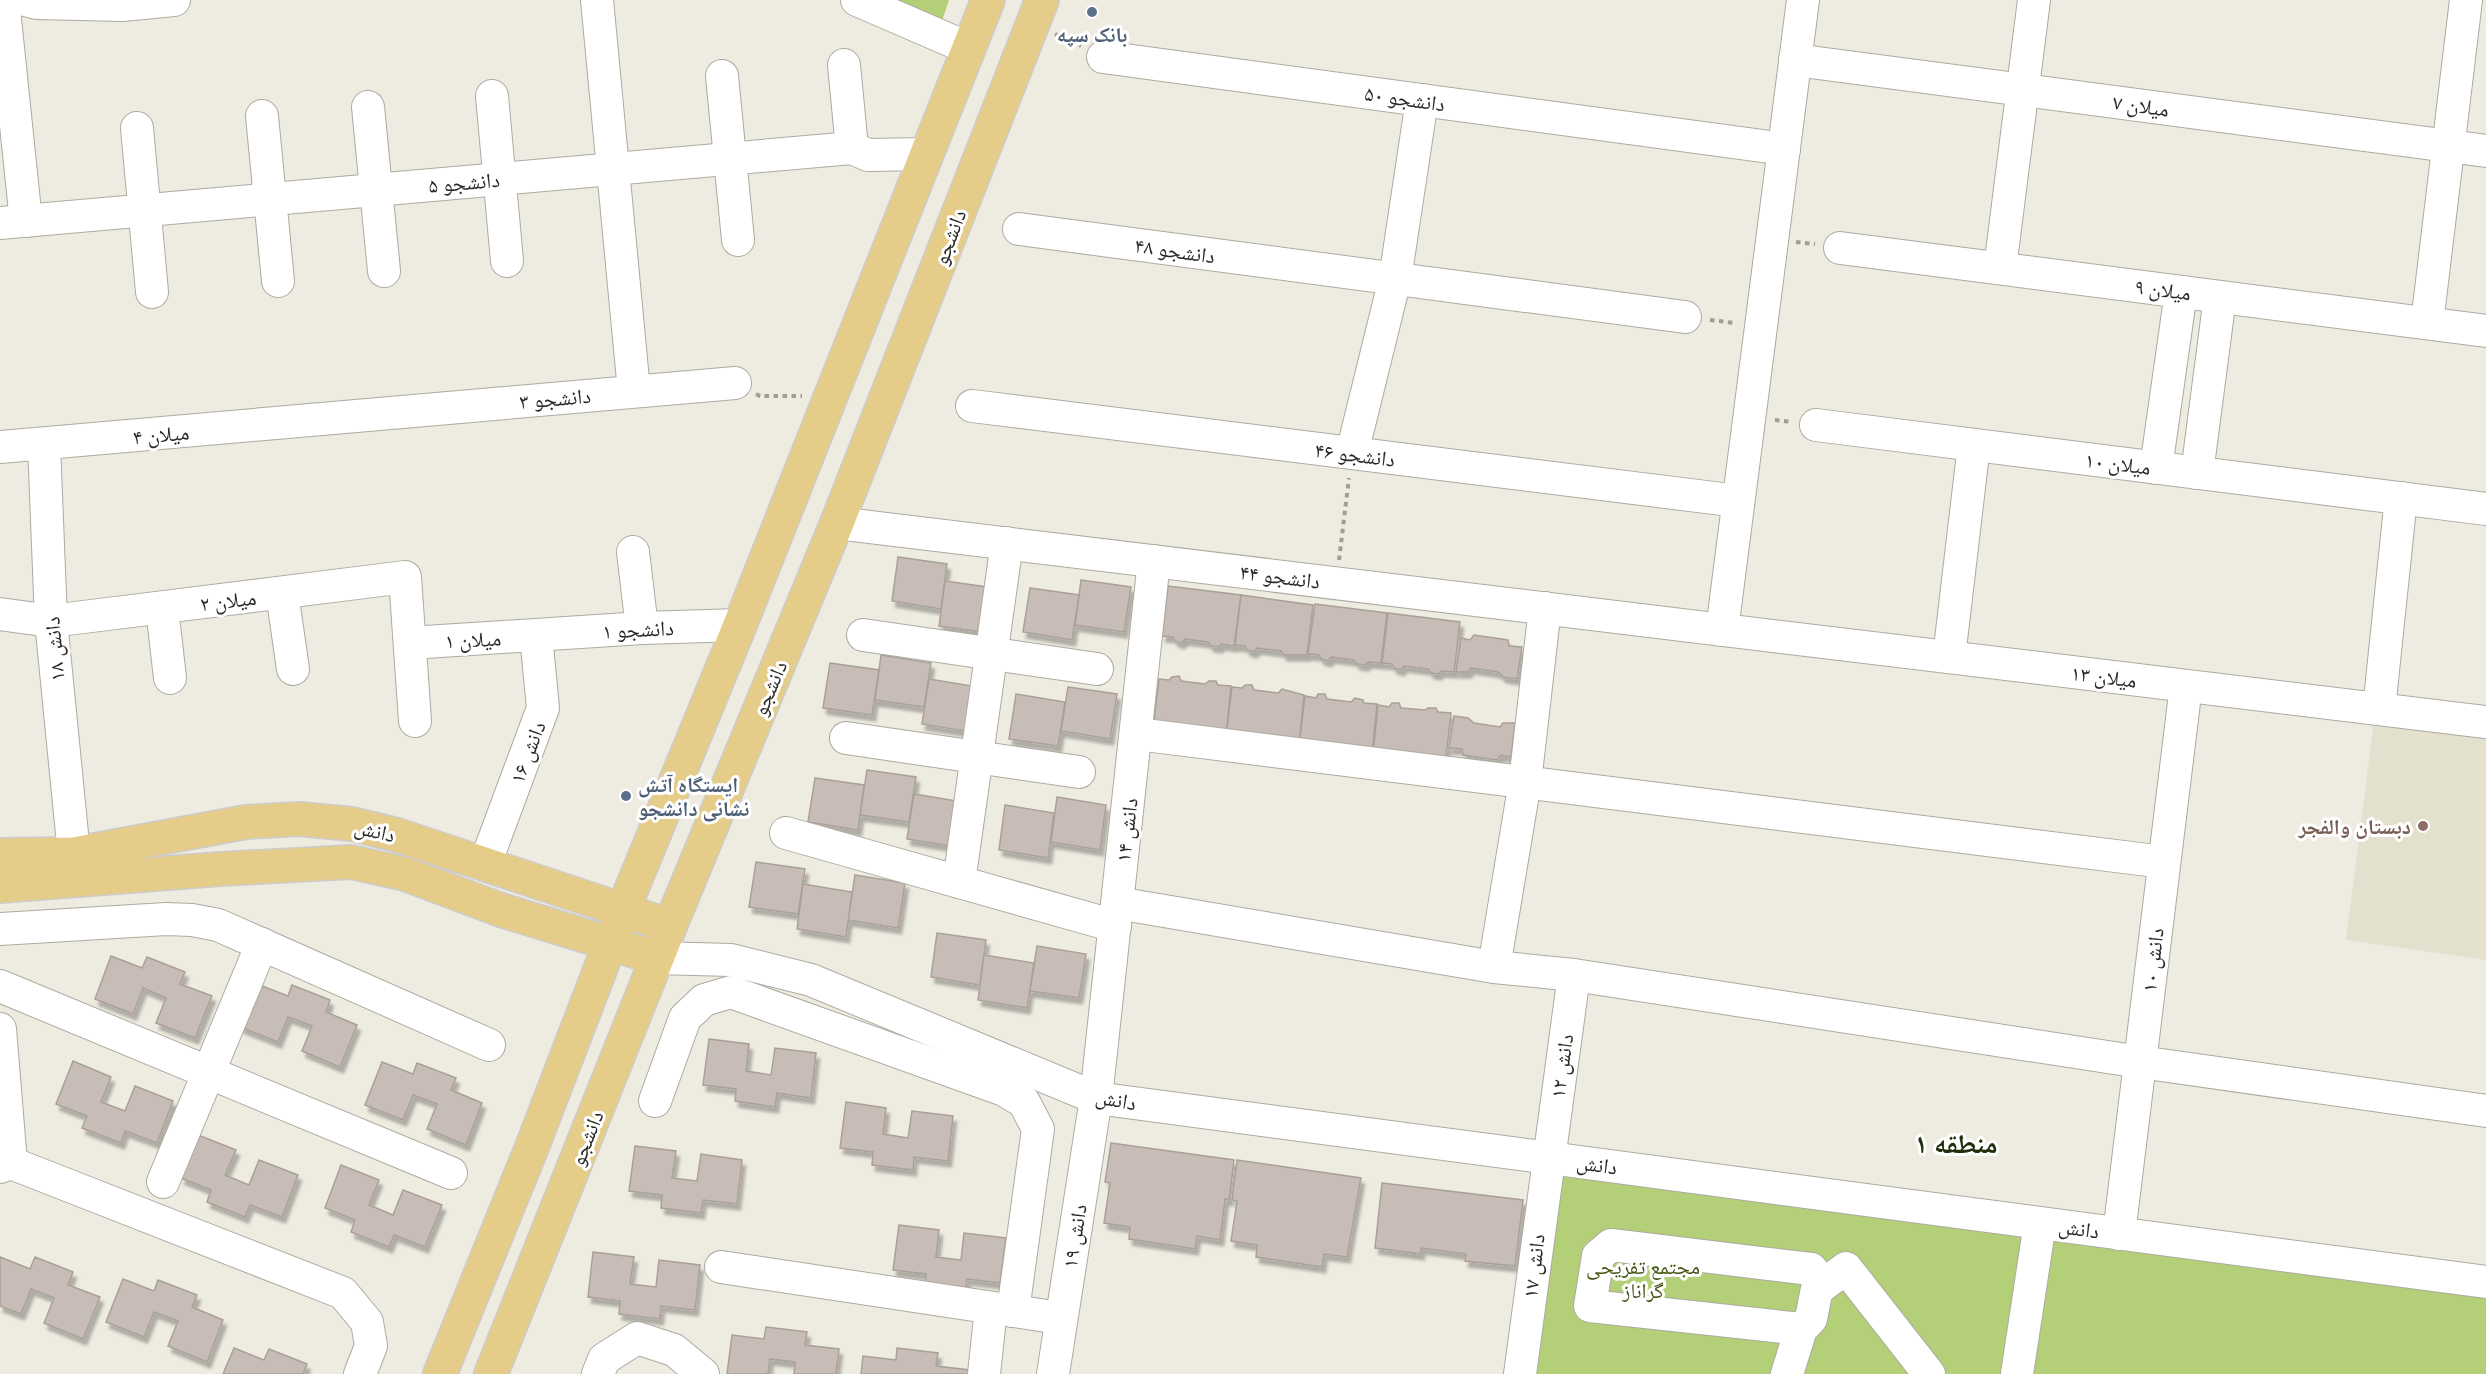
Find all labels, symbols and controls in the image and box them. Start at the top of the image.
marker: بانک سپه [1085,5,1099,19]
place label: بانک سپه [1057,22,1127,47]
street label: دانشجو ۵۰ [1363,80,1447,116]
street label: میلان ۷ [2111,89,2171,122]
street label: دانشجو ۵ [427,167,501,197]
street label: دانشجو [928,206,971,268]
street label: دانشجو ۴۸ [1133,232,1217,268]
street label: میلان ۹ [2133,274,2193,305]
street label: دانشجو ۳ [518,383,592,413]
street label: میلان ۴ [132,420,190,449]
street label: دانشجو ۴۶ [1313,437,1397,471]
street label: میلان ۱۰ [2084,447,2152,480]
street label: دانشجو ۴۴ [1238,559,1322,593]
street label: میلان ۲ [198,585,258,616]
street label: دانشجو ۱ [602,615,674,643]
street label: دانش ۱۸ [39,616,71,682]
street label: میلان ۱ [444,626,502,653]
street label: دانشجو [747,657,791,719]
street label: میلان ۱۳ [2070,660,2138,693]
street label: دانش ۱۶ [504,718,552,787]
place label: ایستگاه آتش نشانی دانشجو [638,772,749,822]
marker: ایستگاه آتش نشانی دانشجو [619,789,633,803]
street label: دانش ۱۴ [1110,797,1144,864]
street label: دانش [352,814,398,848]
place label: دبستان والفجر [2297,814,2411,839]
marker: دبستان والفجر [2416,819,2430,833]
street label: دانش ۱۰ [2136,927,2170,994]
street label: دانش ۱۲ [1545,1032,1579,1100]
street label: دانش [1093,1084,1138,1116]
street label: دانشجو [564,1107,608,1169]
district label: منطقه ۱ [1914,1128,1998,1158]
street label: دانش [1575,1149,1619,1181]
street label: دانش ۱۹ [1057,1202,1093,1270]
street label: دانش [2057,1213,2101,1245]
street label: دانش ۱۷ [1517,1233,1551,1300]
park label: مجتمع تفریحی گراناز [1586,1254,1700,1302]

